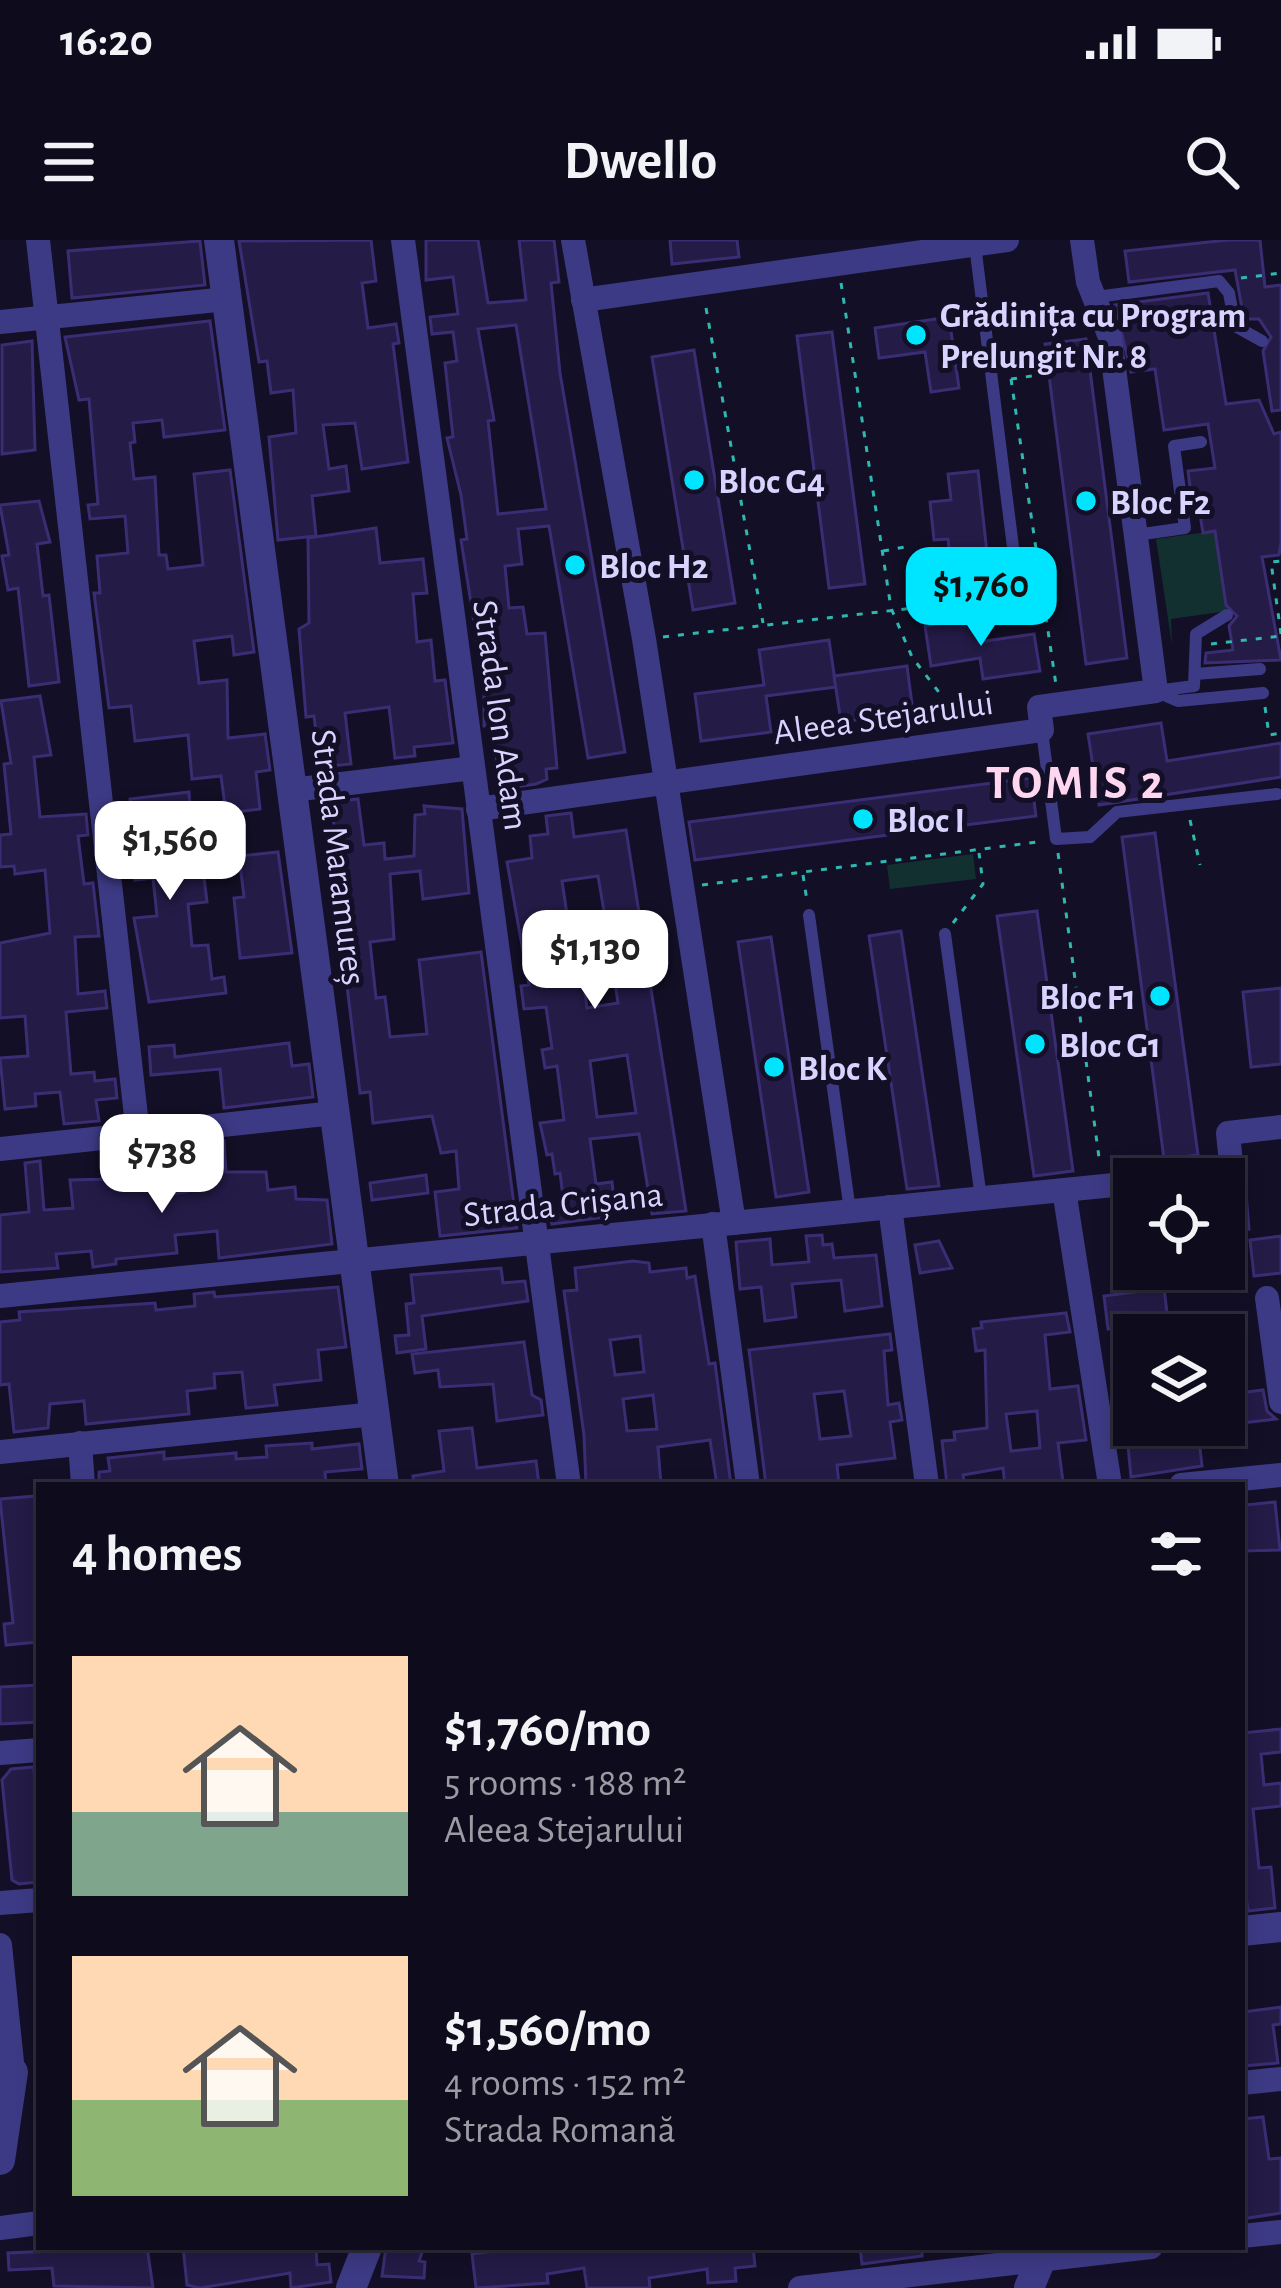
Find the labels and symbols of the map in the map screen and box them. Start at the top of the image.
place label: Grădinița cu Program Prelungit Nr. 8 [940,298,1246,375]
marker: Grădinița cu Program Prelungit Nr. 8 [903,322,929,348]
place label: Bloc G4 [718,464,825,500]
marker: Bloc G4 [681,467,707,493]
place label: Bloc F2 [1110,485,1211,521]
marker: Bloc F2 [1073,488,1099,514]
pin: $1,760 [883,547,1079,649]
place label: Bloc H2 [599,549,708,585]
marker: Bloc H2 [562,552,588,578]
street label: Strada Ion Adam [466,598,534,833]
street label: Aleea Stejarului [771,685,996,751]
street label: Strada Maramureș [302,727,372,988]
district label: TOMIS 2 [986,760,1166,808]
pin: $1,560 [72,801,268,903]
place label: Bloc I [887,803,965,839]
marker: Bloc I [850,806,876,832]
pin: $1,130 [497,910,693,1012]
place label: Bloc F1 [1039,980,1136,1016]
marker: Bloc F1 [1147,983,1173,1009]
place label: Bloc G1 [1059,1028,1161,1064]
marker: Bloc G1 [1022,1031,1048,1057]
place label: Bloc K [798,1051,887,1087]
marker: Bloc K [761,1054,787,1080]
pin: $738 [91,1114,233,1216]
street label: Strada Crișana [462,1177,665,1235]

